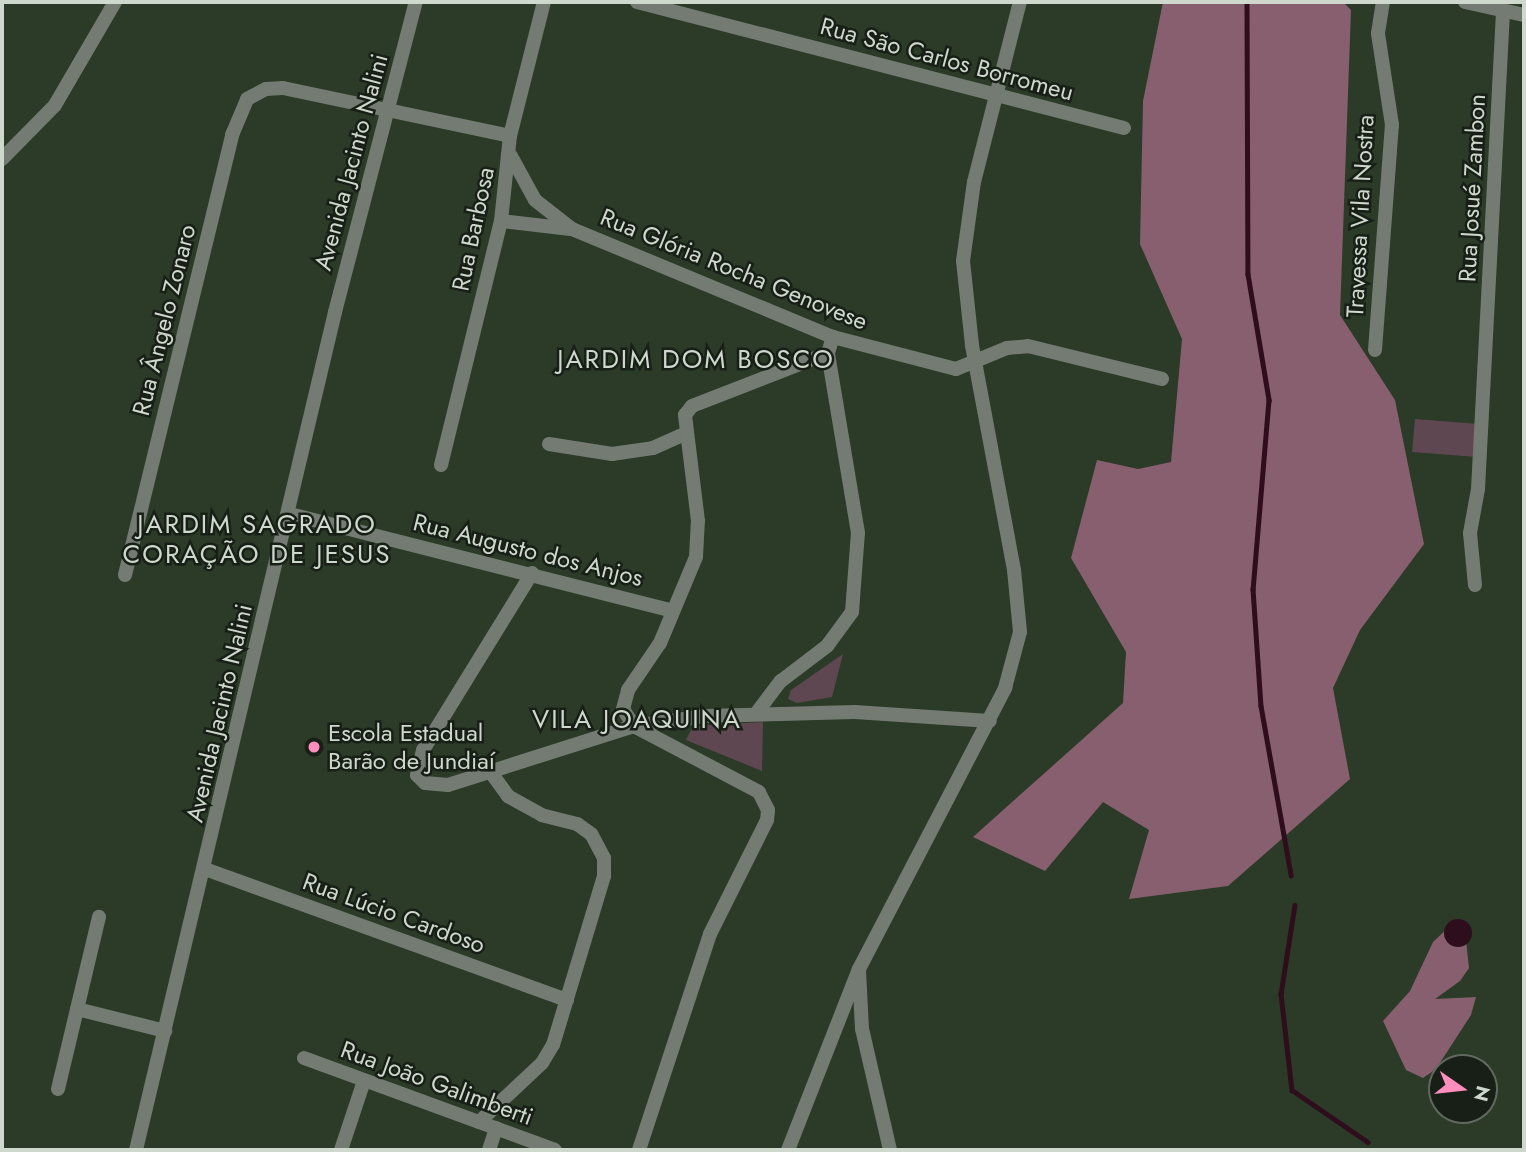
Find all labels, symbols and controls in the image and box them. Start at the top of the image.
street label: Rua São Carlos Borromeu [817,11,1077,107]
street label: Avenida Jacinto Nalini [308,51,394,273]
street label: Rua Josué Zambon [1453,93,1491,283]
street label: Travessa Vila Nostra [1340,114,1380,318]
street label: Rua Barbosa [446,164,500,294]
street label: Rua Glória Rocha Genovese [596,202,872,336]
street label: Rua Ângelo Zonaro [126,222,202,418]
district label: JARDIM DOM BOSCO [559,344,833,376]
street label: Rua Augusto dos Anjos [410,508,646,592]
district label: JARDIM SAGRADO CORAÇÃO DE JESUS [125,509,389,570]
street label: Avenida Jacinto Nalini [180,601,258,825]
district label: VILA JOAQUINA [534,704,740,736]
place label: Escola Estadual Barão de Jundiaí [328,719,495,775]
marker: Escola Estadual Barão de Jundiaí [306,739,322,755]
street label: Rua Lúcio Cardoso [299,867,489,959]
street label: Rua João Galimberti [337,1035,537,1131]
north arrow [1428,1054,1498,1124]
text: N [1467,1083,1497,1104]

